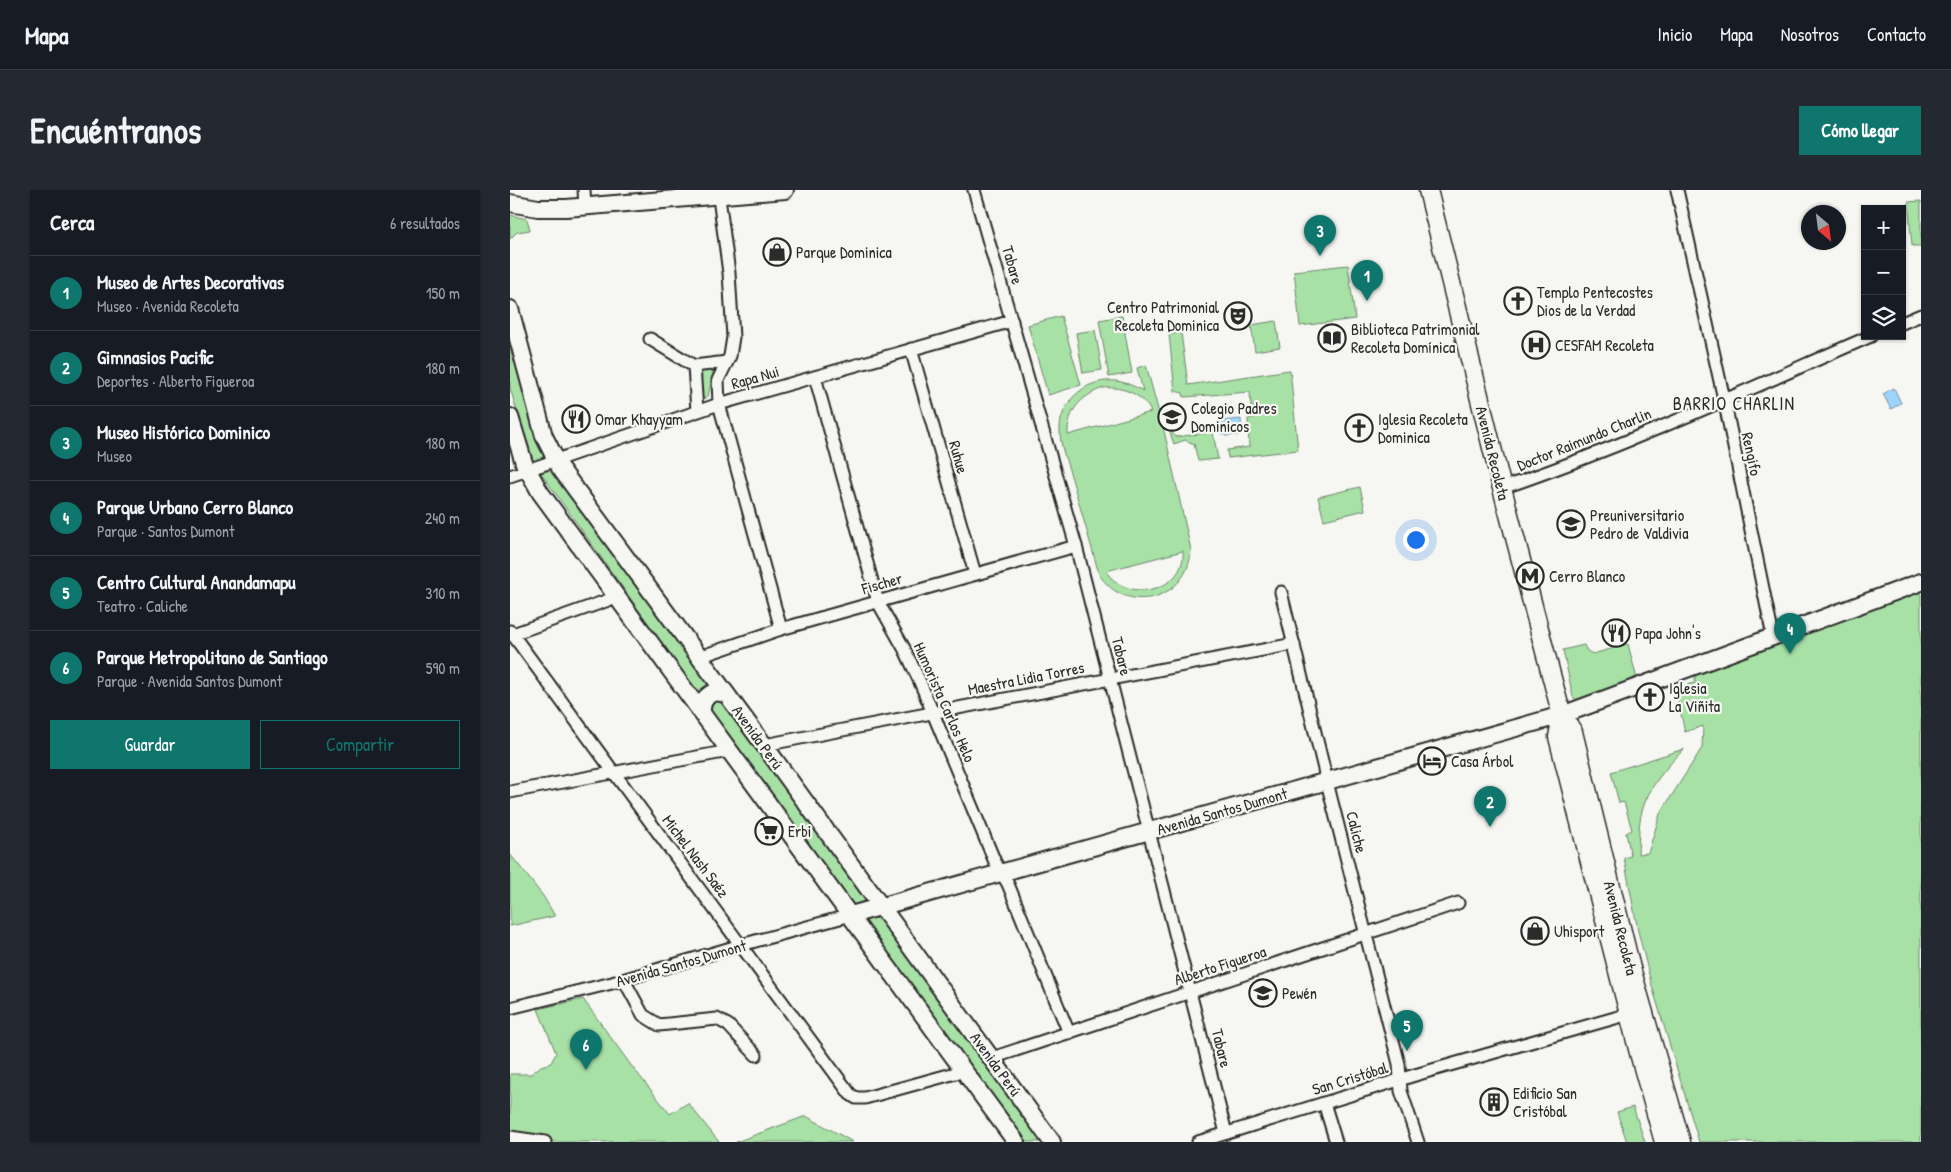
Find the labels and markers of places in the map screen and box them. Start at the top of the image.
pin: 3 [1304,215,1336,256]
shop icon: Parque Dominica [762,237,792,267]
place label: Parque Dominica [796,241,892,263]
pin: 1 [1351,260,1383,301]
place label: Templo Pentecostes Dios de la Verdad [1537,281,1653,321]
church icon: Templo Pentecostes Dios de la Verdad [1503,286,1533,316]
place label: Centro Patrimonial Recoleta Dominica [1107,296,1220,336]
theatre icon: Centro Patrimonial Recoleta Dominica [1223,301,1253,331]
place label: Biblioteca Patrimonial Recoleta Domínica [1351,318,1480,358]
library icon: Biblioteca Patrimonial Recoleta Domínica [1317,323,1347,353]
hospital icon: CESFAM Recoleta [1521,330,1551,360]
place label: CESFAM Recoleta [1555,334,1654,356]
place label: Colegio Padres Dominicos [1191,397,1277,437]
school or university icon: Colegio Padres Dominicos [1157,402,1187,432]
restaurant icon: Omar Khayyam [561,404,591,434]
place label: Omar Khayyam [595,408,683,430]
place label: Iglesia Recoleta Dominica [1378,408,1468,448]
church icon: Iglesia Recoleta Dominica [1344,413,1374,443]
place label: Preuniversitario Pedro de Valdivia [1590,504,1688,544]
school or university icon: Preuniversitario Pedro de Valdivia [1556,509,1586,539]
metro station icon: Cerro Blanco [1515,561,1545,591]
place label: Cerro Blanco [1549,565,1626,587]
pin: 4 [1774,613,1806,654]
restaurant icon: Papa John's [1601,618,1631,648]
place label: Papa John's [1635,622,1701,644]
place label: Iglesia La Viñita [1669,677,1720,717]
church icon: Iglesia La Viñita [1635,682,1665,712]
hotel icon: Casa Árbol [1417,746,1447,776]
place label: Casa Árbol [1451,750,1514,772]
pin: 2 [1474,786,1506,827]
supermarket icon: Erbi [754,816,784,846]
place label: Erbi [788,820,811,842]
shop icon: Uhisport [1520,916,1550,946]
place label: Uhisport [1554,920,1605,942]
school or university icon: Pewén [1248,978,1278,1008]
place label: Pewén [1282,982,1317,1004]
pin: 5 [1391,1010,1423,1051]
pin: 6 [570,1029,602,1070]
place label: Edificio San Cristóbal [1513,1082,1577,1122]
building icon: Edificio San Cristóbal [1479,1087,1509,1117]

